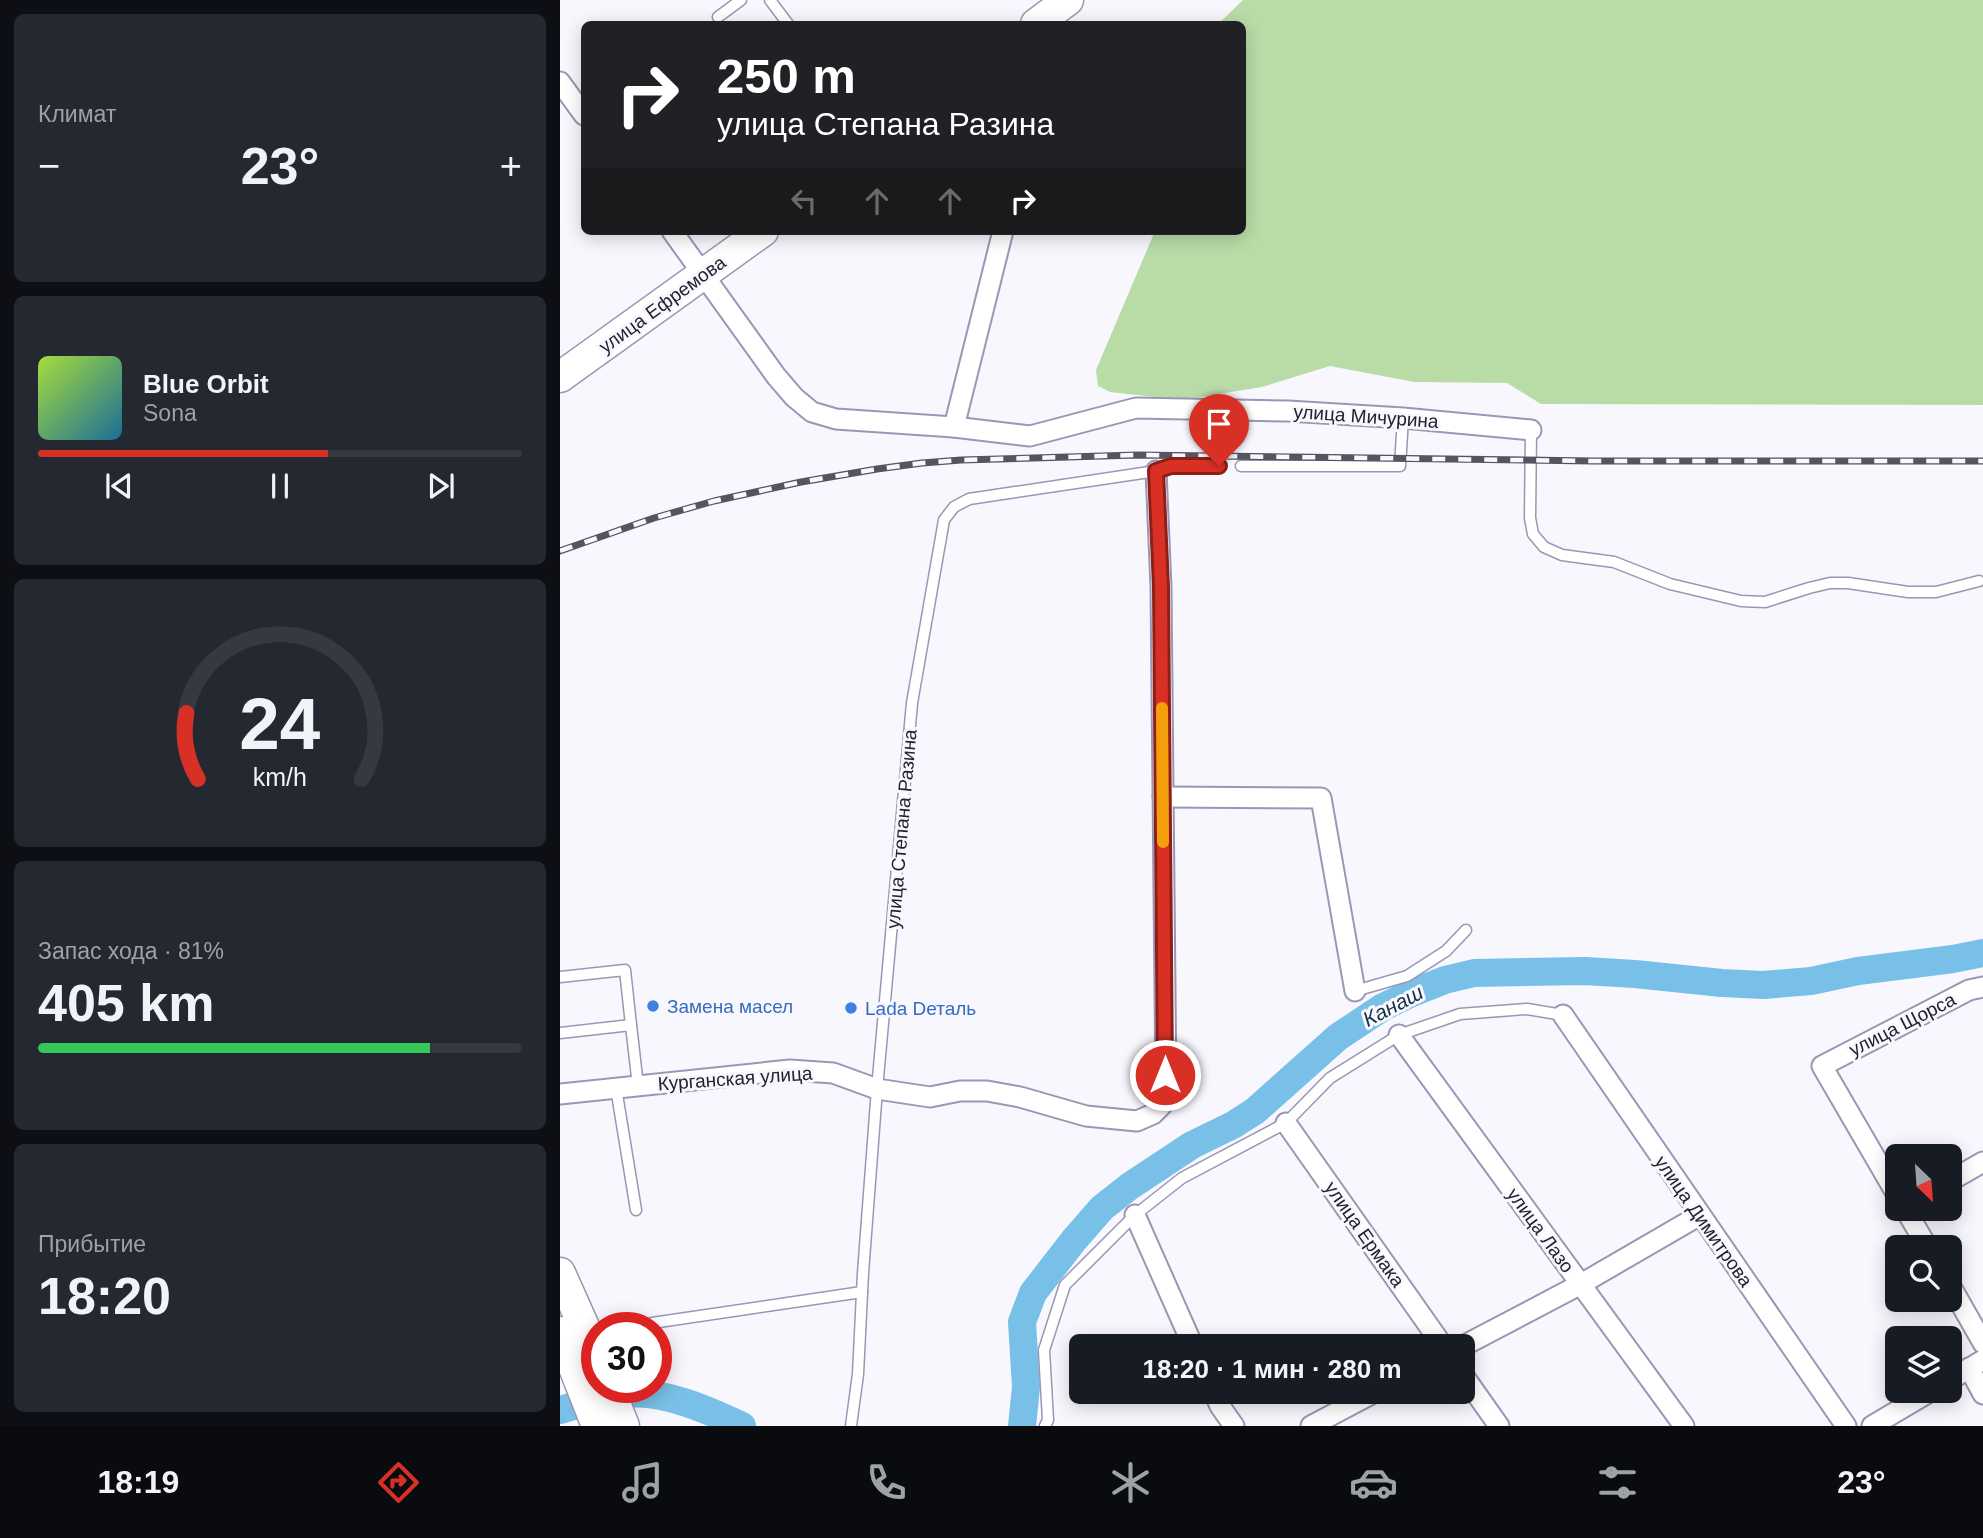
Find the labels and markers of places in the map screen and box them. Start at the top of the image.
pin [1189,394,1249,466]
place label: Замена масел [667,996,793,1017]
marker: Замена масел [645,998,661,1014]
place label: Lada Dеталь [865,998,976,1019]
marker: Lada Dеталь [843,1000,859,1016]

